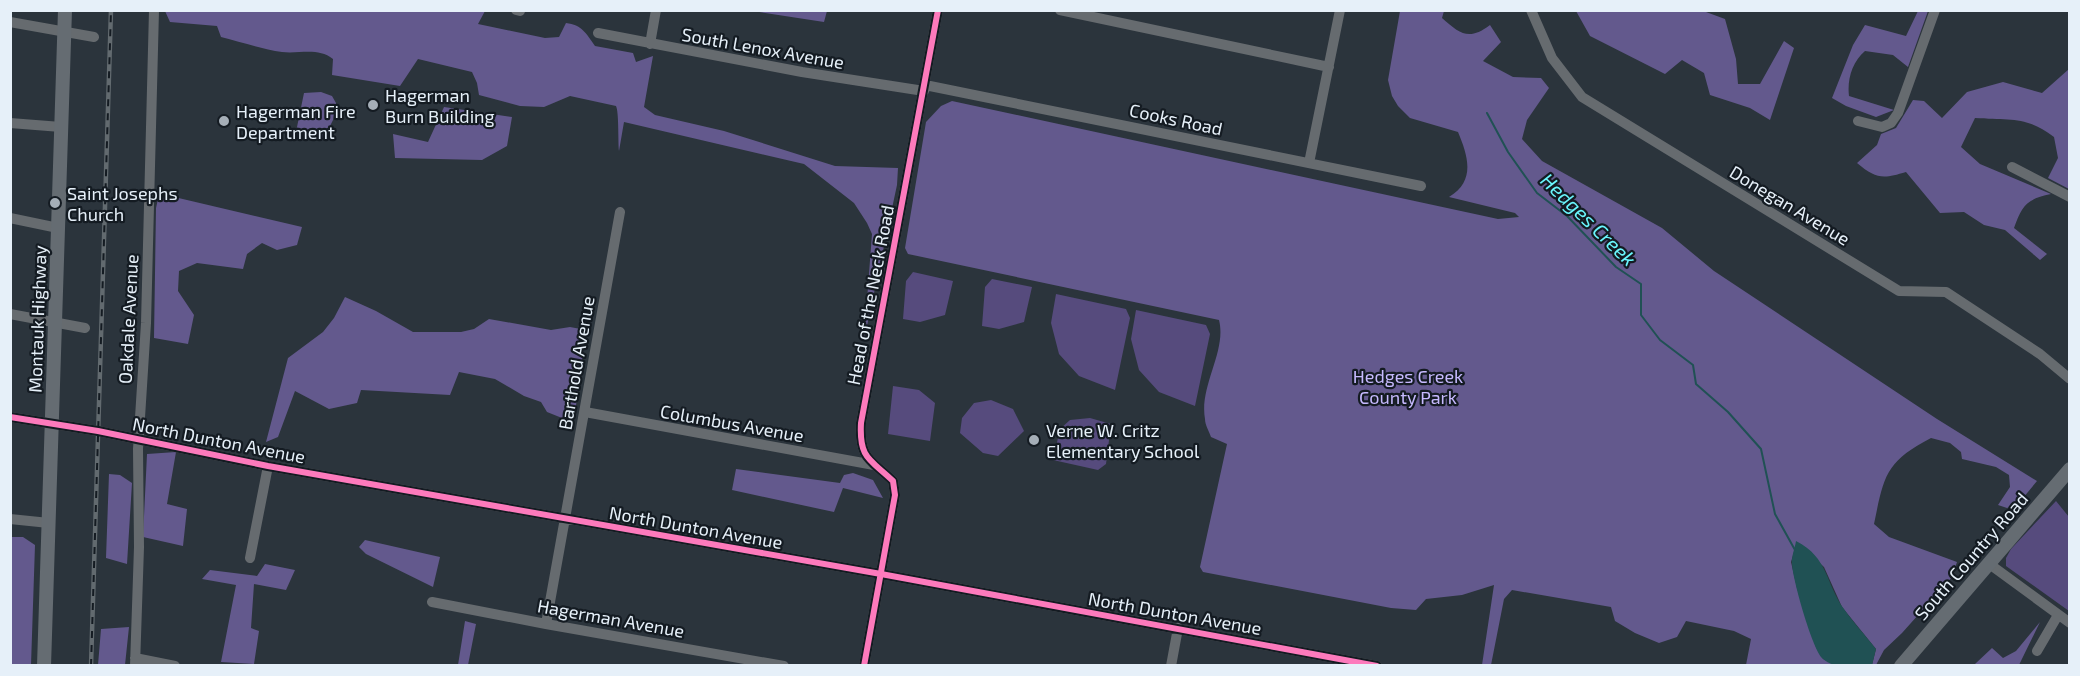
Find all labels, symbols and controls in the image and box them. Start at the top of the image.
street label: South Lenox Avenue [680,23,846,73]
place label: Hagerman Burn Building [385,84,495,127]
marker: Hagerman Burn Building [366,98,380,112]
street label: Cooks Road [1128,98,1224,140]
place label: Hagerman Fire Department [236,100,356,143]
marker: Hagerman Fire Department [217,114,231,128]
street label: Donegan Avenue [1726,160,1854,250]
water label: Hedges Creek [1536,168,1642,270]
place label: Saint Josephs Church [67,182,178,225]
marker: Saint Josephs Church [48,196,62,210]
street label: Head of the Neck Road [842,203,898,387]
street label: Montauk Highway [23,244,51,393]
street label: Oakdale Avenue [114,254,142,384]
street label: Barthold Avenue [553,294,599,432]
park label: Hedges Creek County Park [1353,365,1463,408]
street label: Columbus Avenue [658,400,806,446]
street label: North Dunton Avenue [131,412,307,468]
place label: Verne W. Critz Elementary School [1046,419,1200,462]
marker: Verne W. Critz Elementary School [1027,433,1041,447]
street label: South Country Road [1910,488,2032,624]
street label: North Dunton Avenue [608,501,784,553]
street label: North Dunton Avenue [1087,587,1263,639]
street label: Hagerman Avenue [536,594,686,642]

